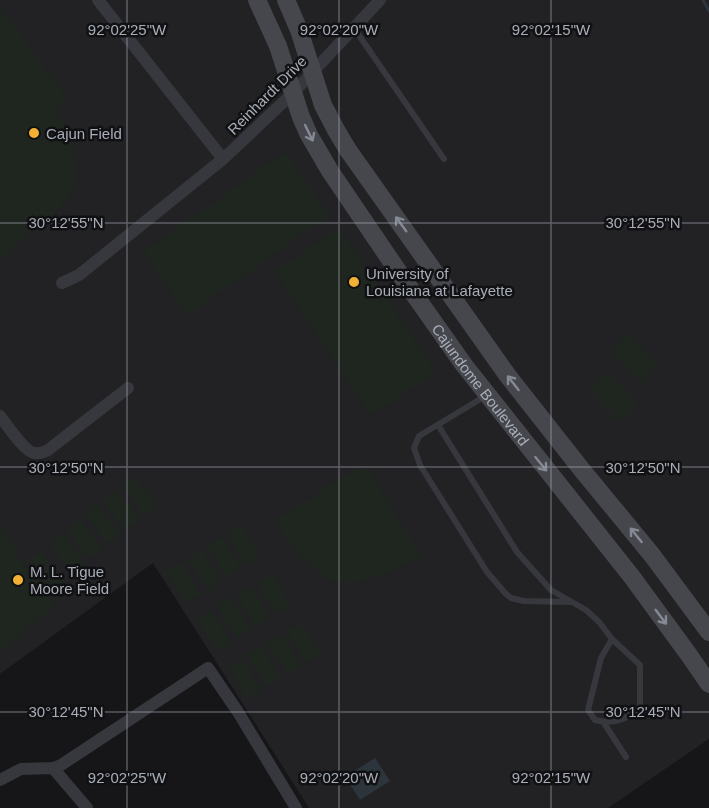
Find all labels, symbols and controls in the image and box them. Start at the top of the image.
text: 92°02'25"W [88,21,167,38]
text: 92°02'20"W [300,21,379,38]
text: 92°02'15"W [512,21,591,38]
street label: Reinhardt Drive [224,52,310,138]
one-way arrow [303,123,315,141]
place label: Cajun Field [46,125,122,142]
marker: Cajun Field [27,126,41,140]
text: 30°12'55"N [28,214,104,231]
text: 30°12'55"N [605,214,681,231]
one-way arrow [395,217,407,233]
place label: University of Louisiana at Lafayette [366,265,513,299]
marker: University of Louisiana at Lafayette [347,275,361,289]
street label: Cajundome Boulevard [429,320,533,449]
one-way arrow [507,376,520,392]
one-way arrow [535,455,548,471]
text: 30°12'50"N [28,459,104,476]
text: 30°12'50"N [605,459,681,476]
one-way arrow [629,528,643,543]
place label: M. L. Tigue Moore Field [30,563,109,597]
marker: M. L. Tigue Moore Field [11,573,25,587]
one-way arrow [655,609,668,625]
text: 30°12'45"N [28,703,104,720]
text: 30°12'45"N [605,703,681,720]
text: 92°02'25"W [88,769,167,786]
text: 92°02'20"W [300,769,379,786]
text: 92°02'15"W [512,769,591,786]

